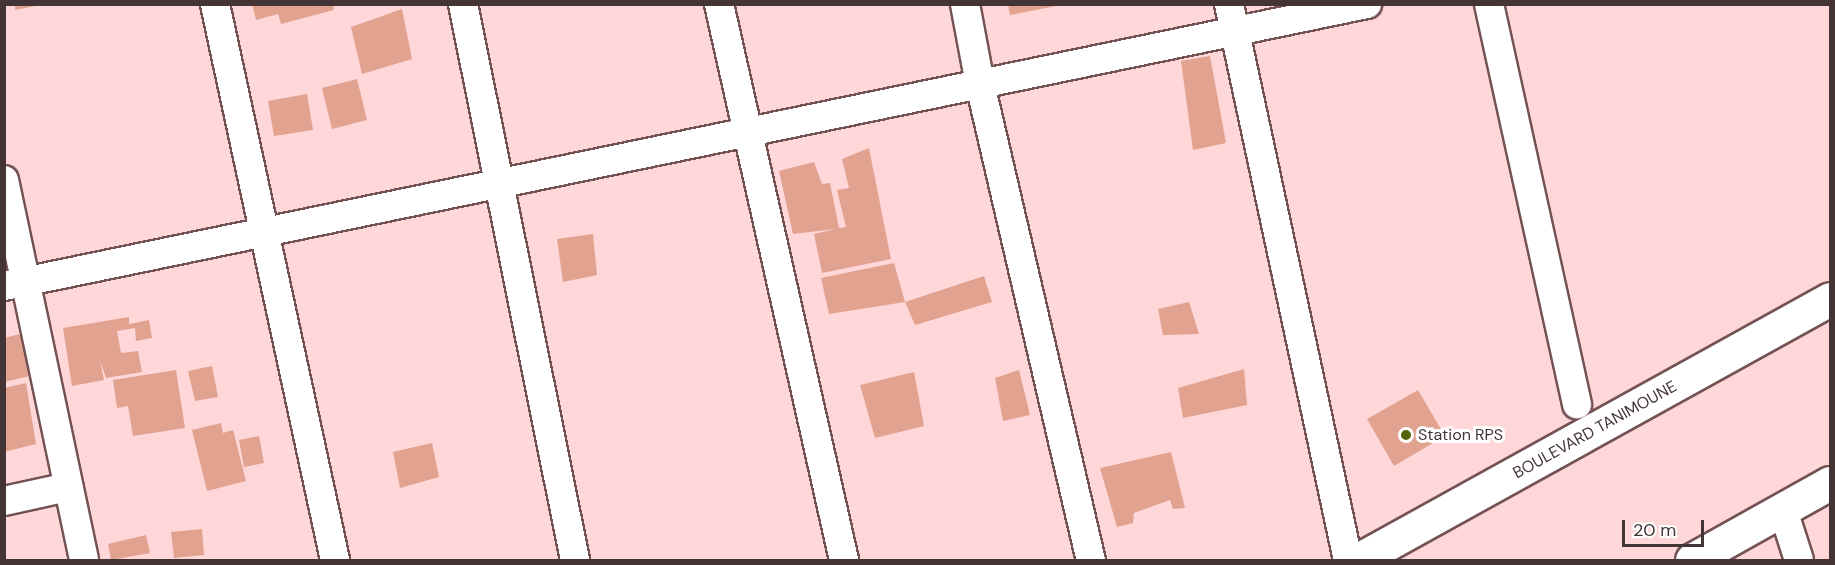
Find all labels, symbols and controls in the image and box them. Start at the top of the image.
street label: BOULEVARD TANIMOUNE [1510,377,1680,483]
place label: Station RPS [1418,425,1503,445]
marker: Station RPS [1399,428,1413,442]
scale bar [1625,508,1708,546]
text: 20 m [1633,518,1676,542]

